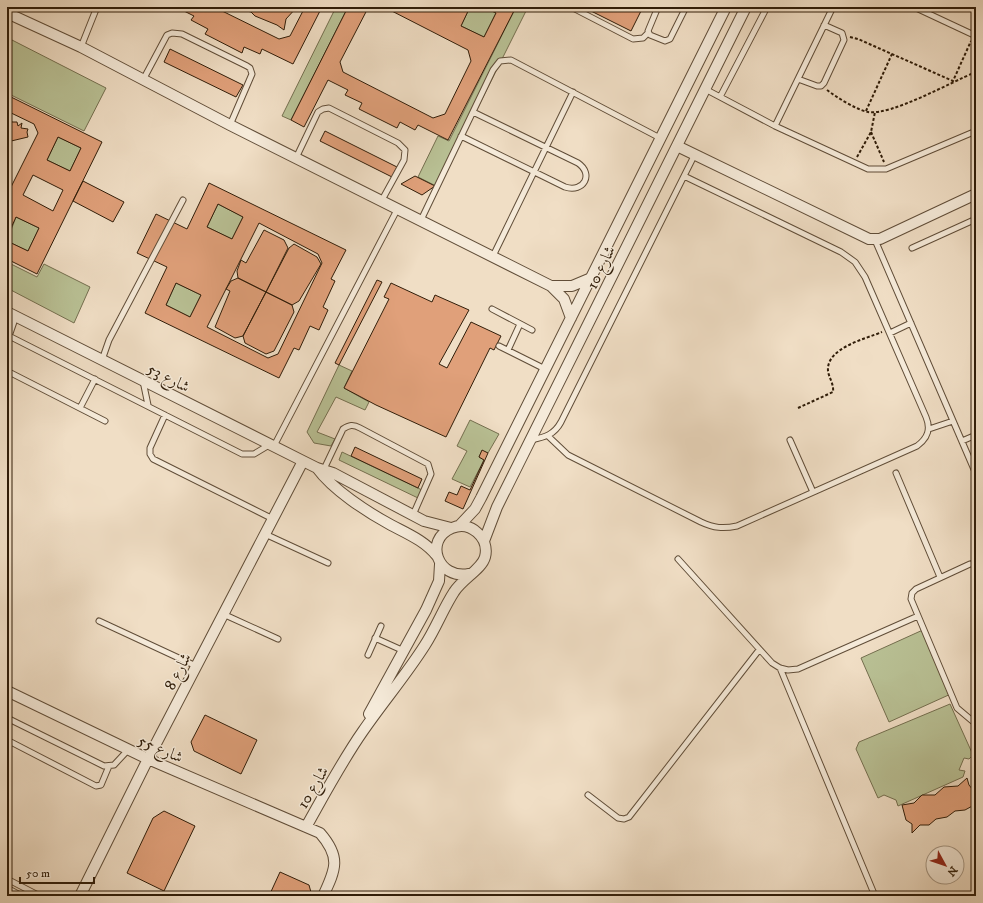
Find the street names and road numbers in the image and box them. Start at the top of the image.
street label: شارع 10 [582,243,623,294]
street label: شارع 53 [143,359,193,400]
street label: شارع 8 [160,649,199,695]
street label: شارع 55 [134,730,186,770]
street label: شارع 10 [293,763,336,814]

